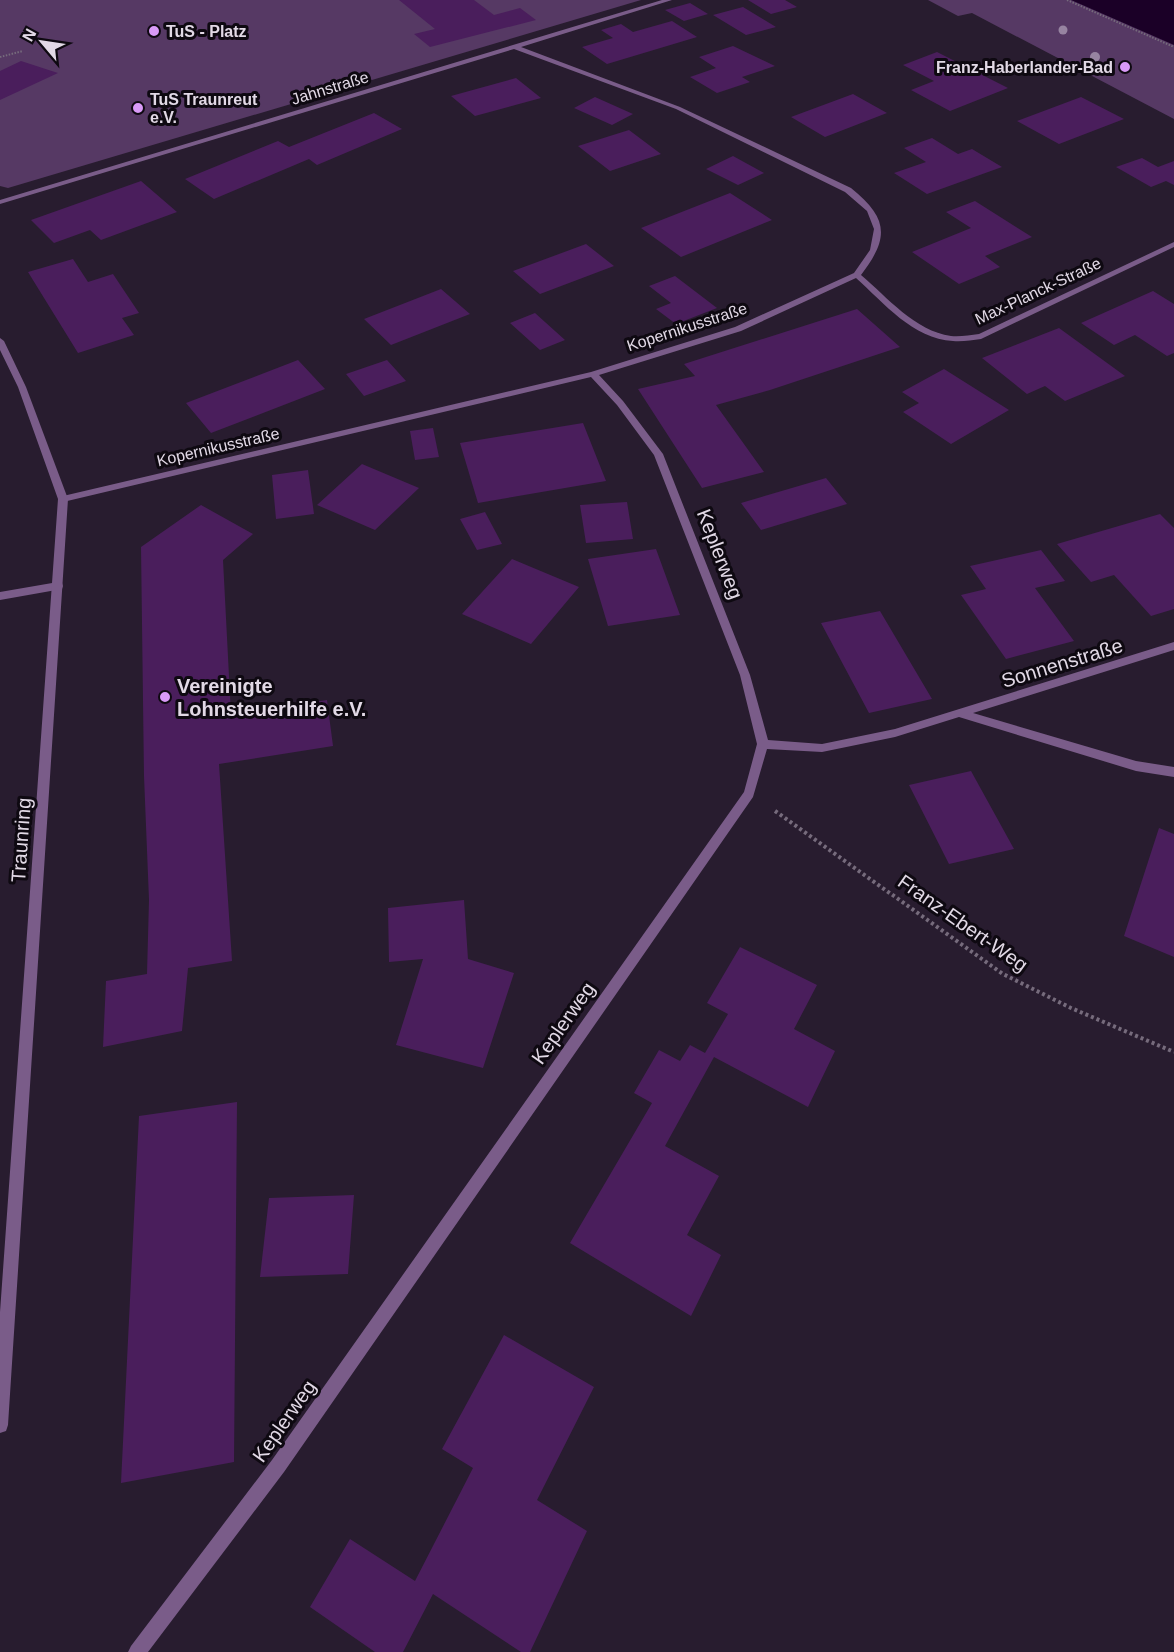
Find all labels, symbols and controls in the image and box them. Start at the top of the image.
north arrow [12,12,72,72]
place label: TuS - Platz [166,23,247,40]
marker: TuS - Platz [147,24,161,38]
text: N [19,26,40,44]
place label: Franz-Haberlander-Bad [936,59,1113,76]
marker: Franz-Haberlander-Bad [1118,60,1132,74]
street label: Jahnstraße [289,68,371,108]
place label: TuS Traunreut e.V. [150,91,258,126]
marker: TuS Traunreut e.V. [131,101,145,115]
street label: Max-Planck-Straße [972,254,1104,328]
street label: Kopernikusstraße [625,300,749,354]
street label: Kopernikusstraße [155,425,281,469]
street label: Keplerweg [693,506,747,602]
street label: Sonnenstraße [999,634,1125,692]
place label: Vereinigte Lohnsteuerhilfe e.V. [177,675,366,720]
marker: Vereinigte Lohnsteuerhilfe e.V. [158,690,172,704]
street label: Traunring [7,797,35,883]
street label: Franz-Ebert-Weg [894,870,1032,976]
street label: Keplerweg [527,978,599,1068]
street label: Keplerweg [248,1376,320,1466]

